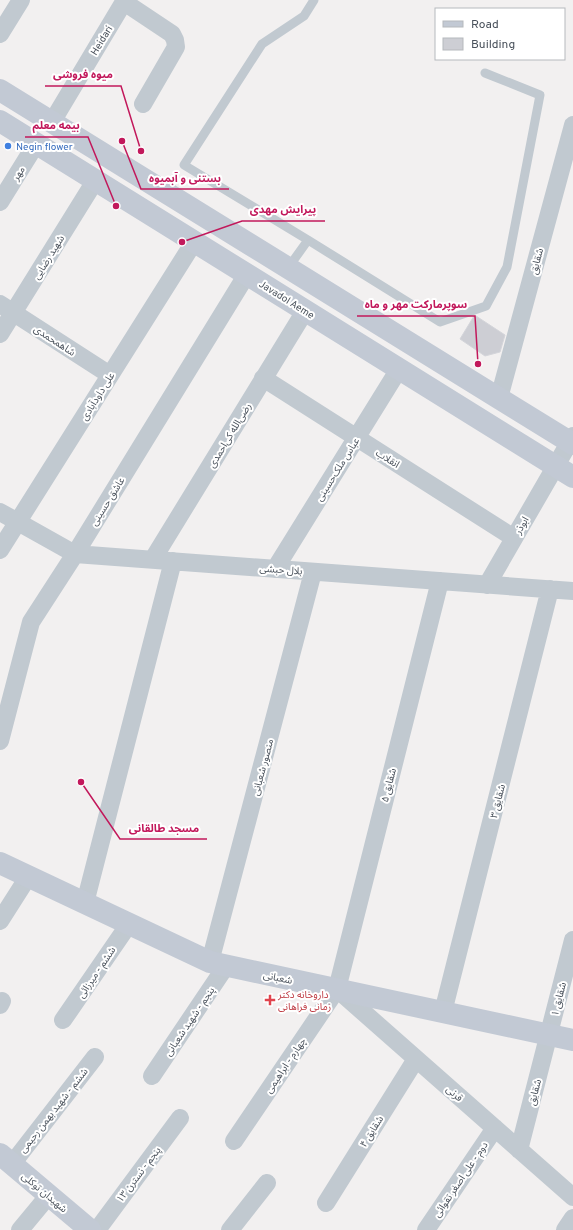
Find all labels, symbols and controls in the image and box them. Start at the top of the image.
legend [435,8,565,60]
text: Road [471,17,499,33]
street label: Heidari [88,24,116,58]
text: Building [471,37,515,53]
callout: میوه فروشی [45,63,121,86]
text: میوه فروشی [53,68,113,82]
callout: بیمه معلم [25,114,88,137]
text: بیمه معلم [32,119,80,134]
marker: Negin flower [3,141,13,151]
place label: Negin flower [16,141,73,154]
street label: مهر [9,164,29,184]
callout: بستنی و آبمیوه [141,166,229,189]
text: بستنی و آبمیوه [149,172,221,186]
callout: پیرایش مهدی [242,198,325,221]
text: پیرایش مهدی [250,203,316,217]
street label: شهید رضایی [31,233,68,282]
street label: شقایق [528,247,547,276]
street label: Javadol Aeme [256,278,316,322]
callout: سوپرمارکت مهر و ماه [357,293,475,316]
text: سوپرمارکت مهر و ماه [365,298,467,312]
street label: شاهمحمدی [31,323,78,360]
street label: علی داودآبادی [78,370,118,423]
street label: رضی‌الله کی‌احمدی [206,401,255,471]
street label: عباس ملک‌حسینی [313,436,363,504]
street label: انقلاب [373,447,402,472]
street label: عاشق حسینی [88,475,128,529]
street label: ابوذر [512,515,532,538]
street label: بلال حبشی [259,563,303,579]
street label: منصور شعبانی [250,738,277,797]
street label: شقایق ۵ [379,767,400,804]
street label: شقایق ۳ [488,783,509,820]
callout: مسجد طالقانی [120,816,207,839]
text: مسجد طالقانی [129,822,199,836]
street label: ششم - میرزائی [75,944,119,1001]
street label: شعبانی [262,969,294,988]
street label: شقایق ۱ [549,981,570,1018]
street label: پنجم - شهید شعبانی [162,985,218,1059]
place label: داروخانه دکتر زمانی فراهانی [277,989,331,1014]
marker: داروخانه دکتر زمانی فراهانی [265,995,275,1005]
street label: چهارم - ابراهیمی [263,1035,311,1097]
street label: ششم - شهید بهمن رحیمی [17,1066,91,1156]
street label: شقایق [526,1078,545,1107]
street label: قرنی [443,1083,466,1105]
street label: شقایق ۴ [358,1113,387,1150]
street label: دوم - علی اصغر تقوائی [431,1139,492,1221]
street label: پنجم - نسترن ۱۳ [114,1144,164,1205]
street label: شهیدان توکلی [19,1170,70,1216]

